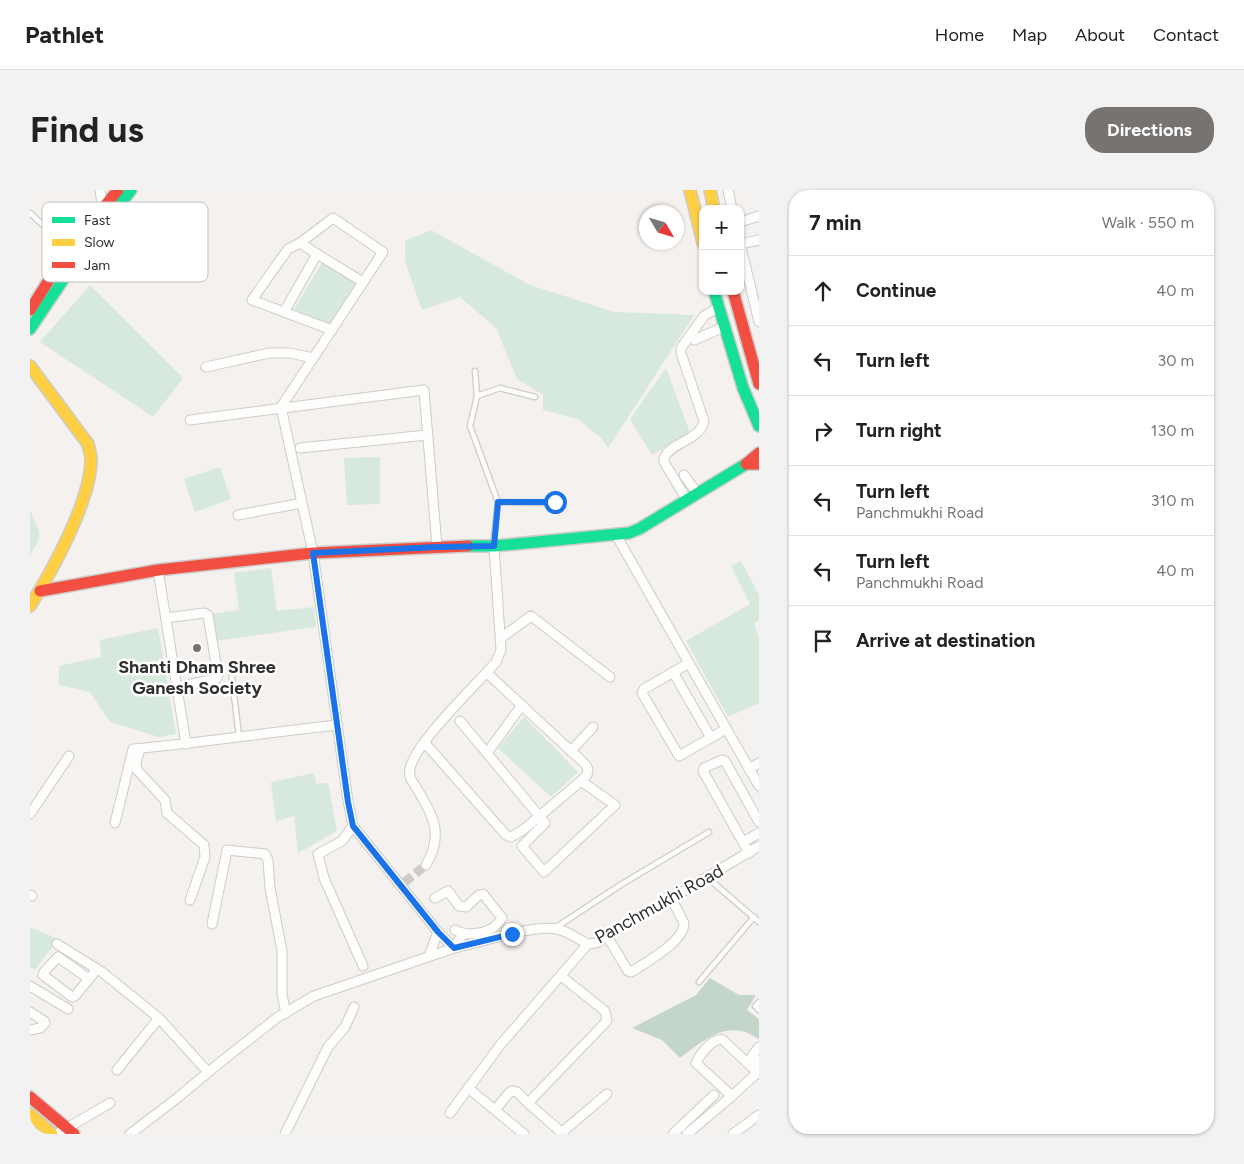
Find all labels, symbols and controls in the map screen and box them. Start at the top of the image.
text: Pathlet [25,20,104,49]
text: Home [935,24,984,46]
text: Map [1012,24,1047,46]
text: About [1075,24,1125,46]
text: Contact [1153,24,1219,46]
button: Directions [1085,107,1214,153]
text: Find us [30,109,144,151]
legend [42,202,208,282]
north arrow [639,205,684,250]
map controls [699,205,744,295]
button: + [699,205,744,250]
text: 7 min [809,210,861,235]
text: Fast [84,212,110,229]
text: Walk · 550 m [1102,213,1194,232]
text: Slow [84,234,115,251]
button: − [699,250,744,295]
text: Jam [84,257,110,274]
icon: ahead [809,277,837,305]
text: Continue [856,279,936,302]
text: 40 m [1156,281,1194,300]
icon: left [809,347,837,375]
text: Turn left [856,349,930,372]
text: 30 m [1157,351,1194,370]
icon: right [809,417,837,445]
text: Turn right [856,419,942,442]
text: 130 m [1151,421,1194,440]
text: Turn left [856,480,930,503]
icon: left [809,487,837,515]
route start [544,491,567,514]
text: 310 m [1151,491,1194,510]
text: Panchmukhi Road [856,503,984,522]
text: Turn left [856,550,930,573]
icon: left [809,557,837,585]
text: 40 m [1156,561,1194,580]
text: Panchmukhi Road [856,573,984,592]
icon: arrive [809,627,837,655]
text: Arrive at destination [856,629,1035,652]
marker: Shanti Dham Shree Ganesh Society [191,642,203,654]
place label: Shanti Dham Shree Ganesh Society [118,656,276,699]
street label: Panchmukhi Road [591,860,727,948]
route end [501,923,524,946]

